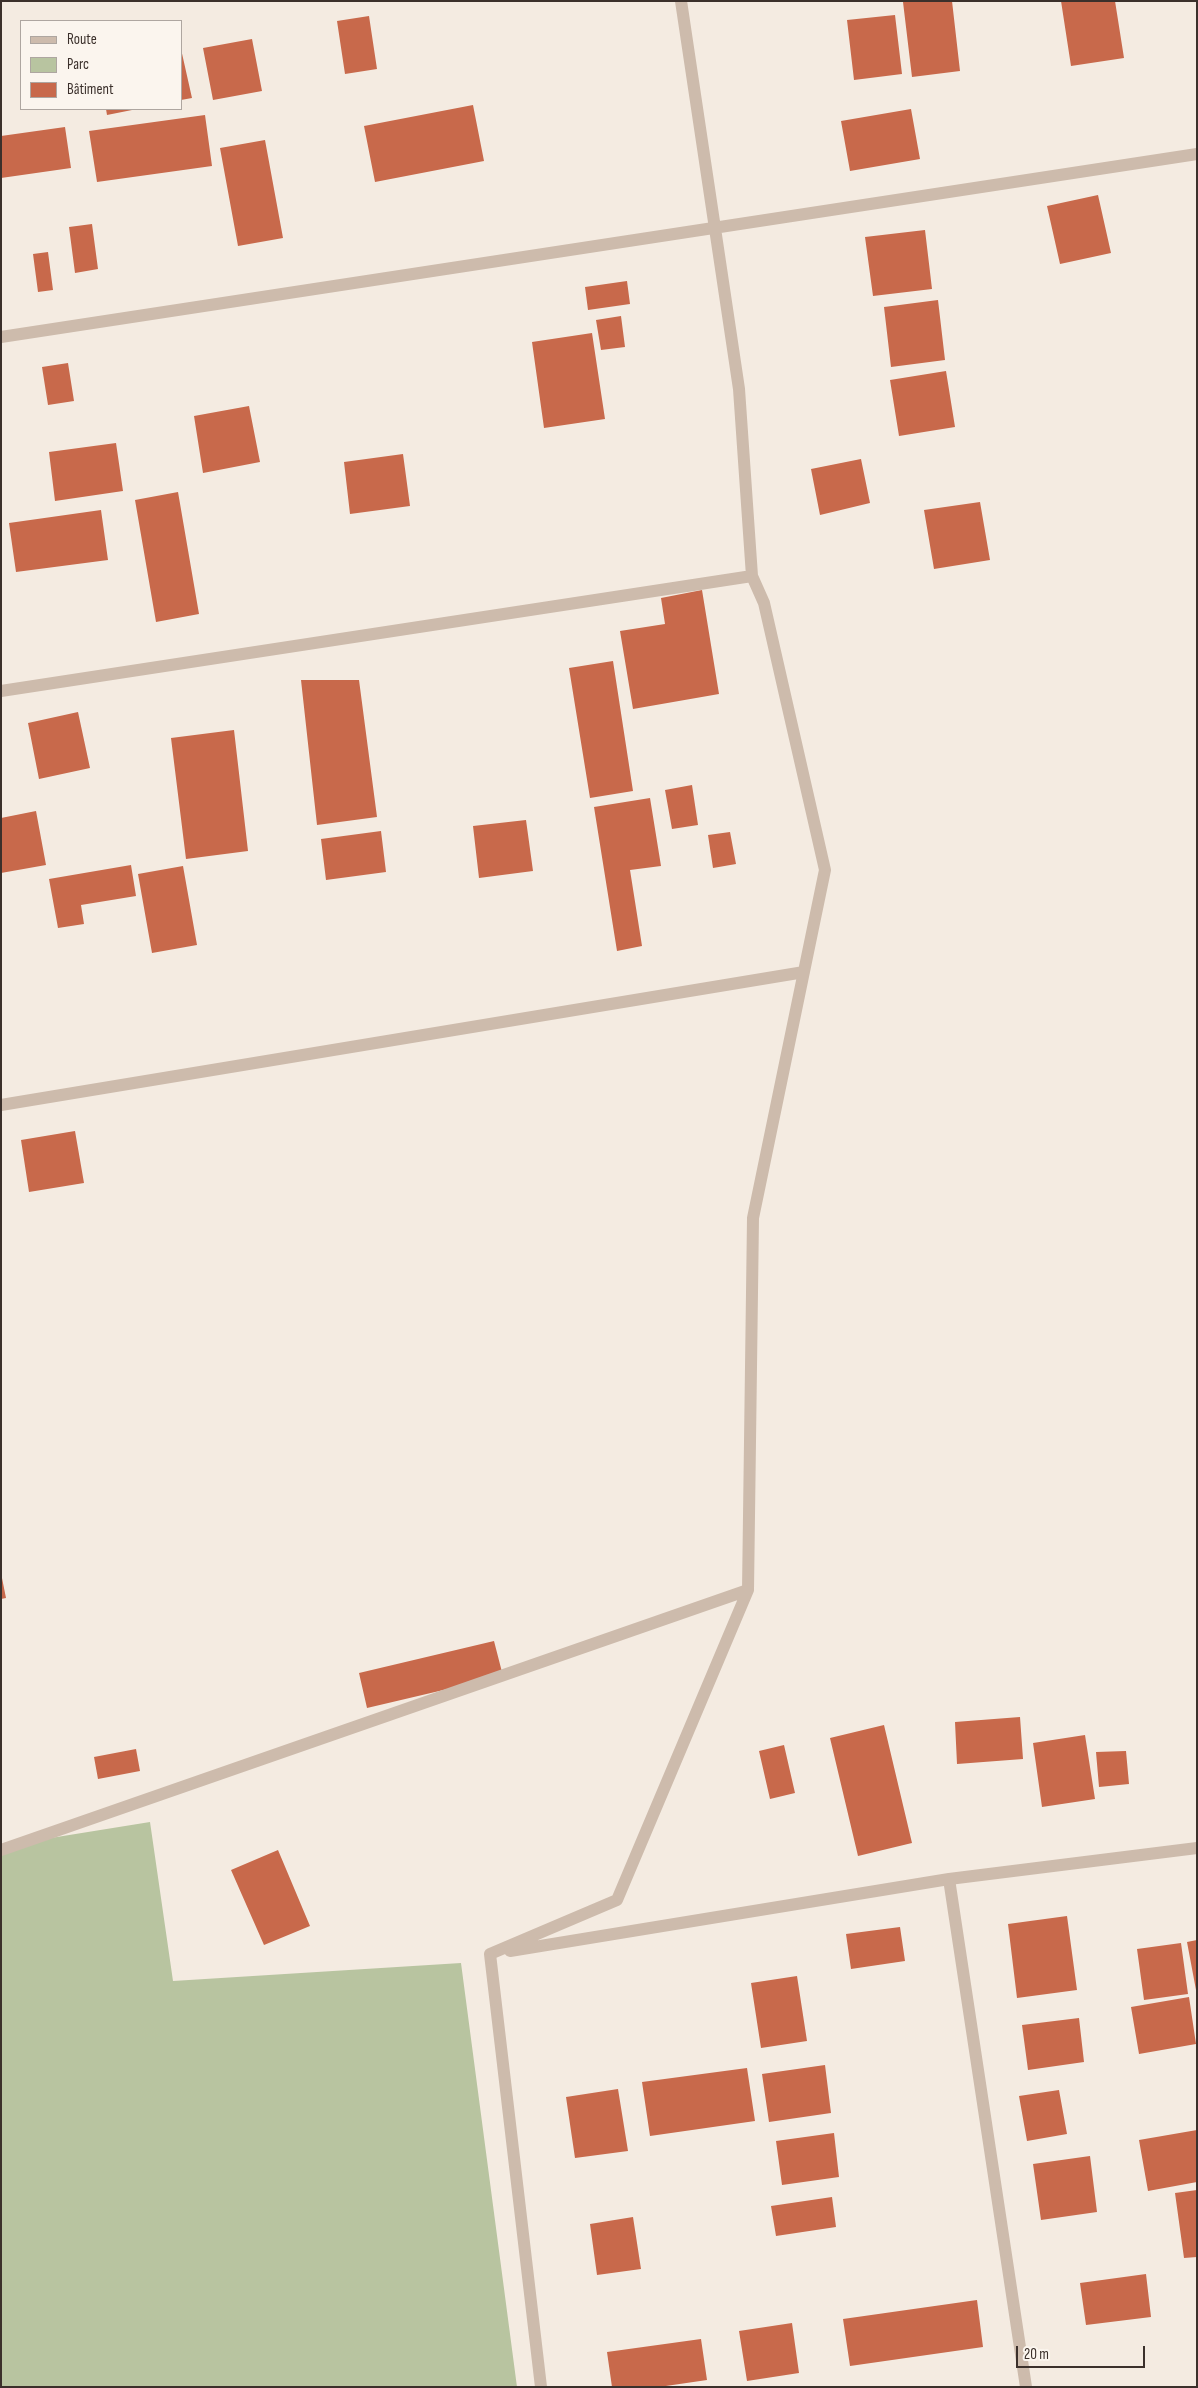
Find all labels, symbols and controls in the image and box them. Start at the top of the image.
legend [20,20,182,110]
text: Route [67,30,97,49]
text: Parc [67,55,89,74]
text: Bâtiment [67,80,114,99]
scale bar [1018,2336,1147,2368]
text: 20 m [1024,2345,1049,2364]

